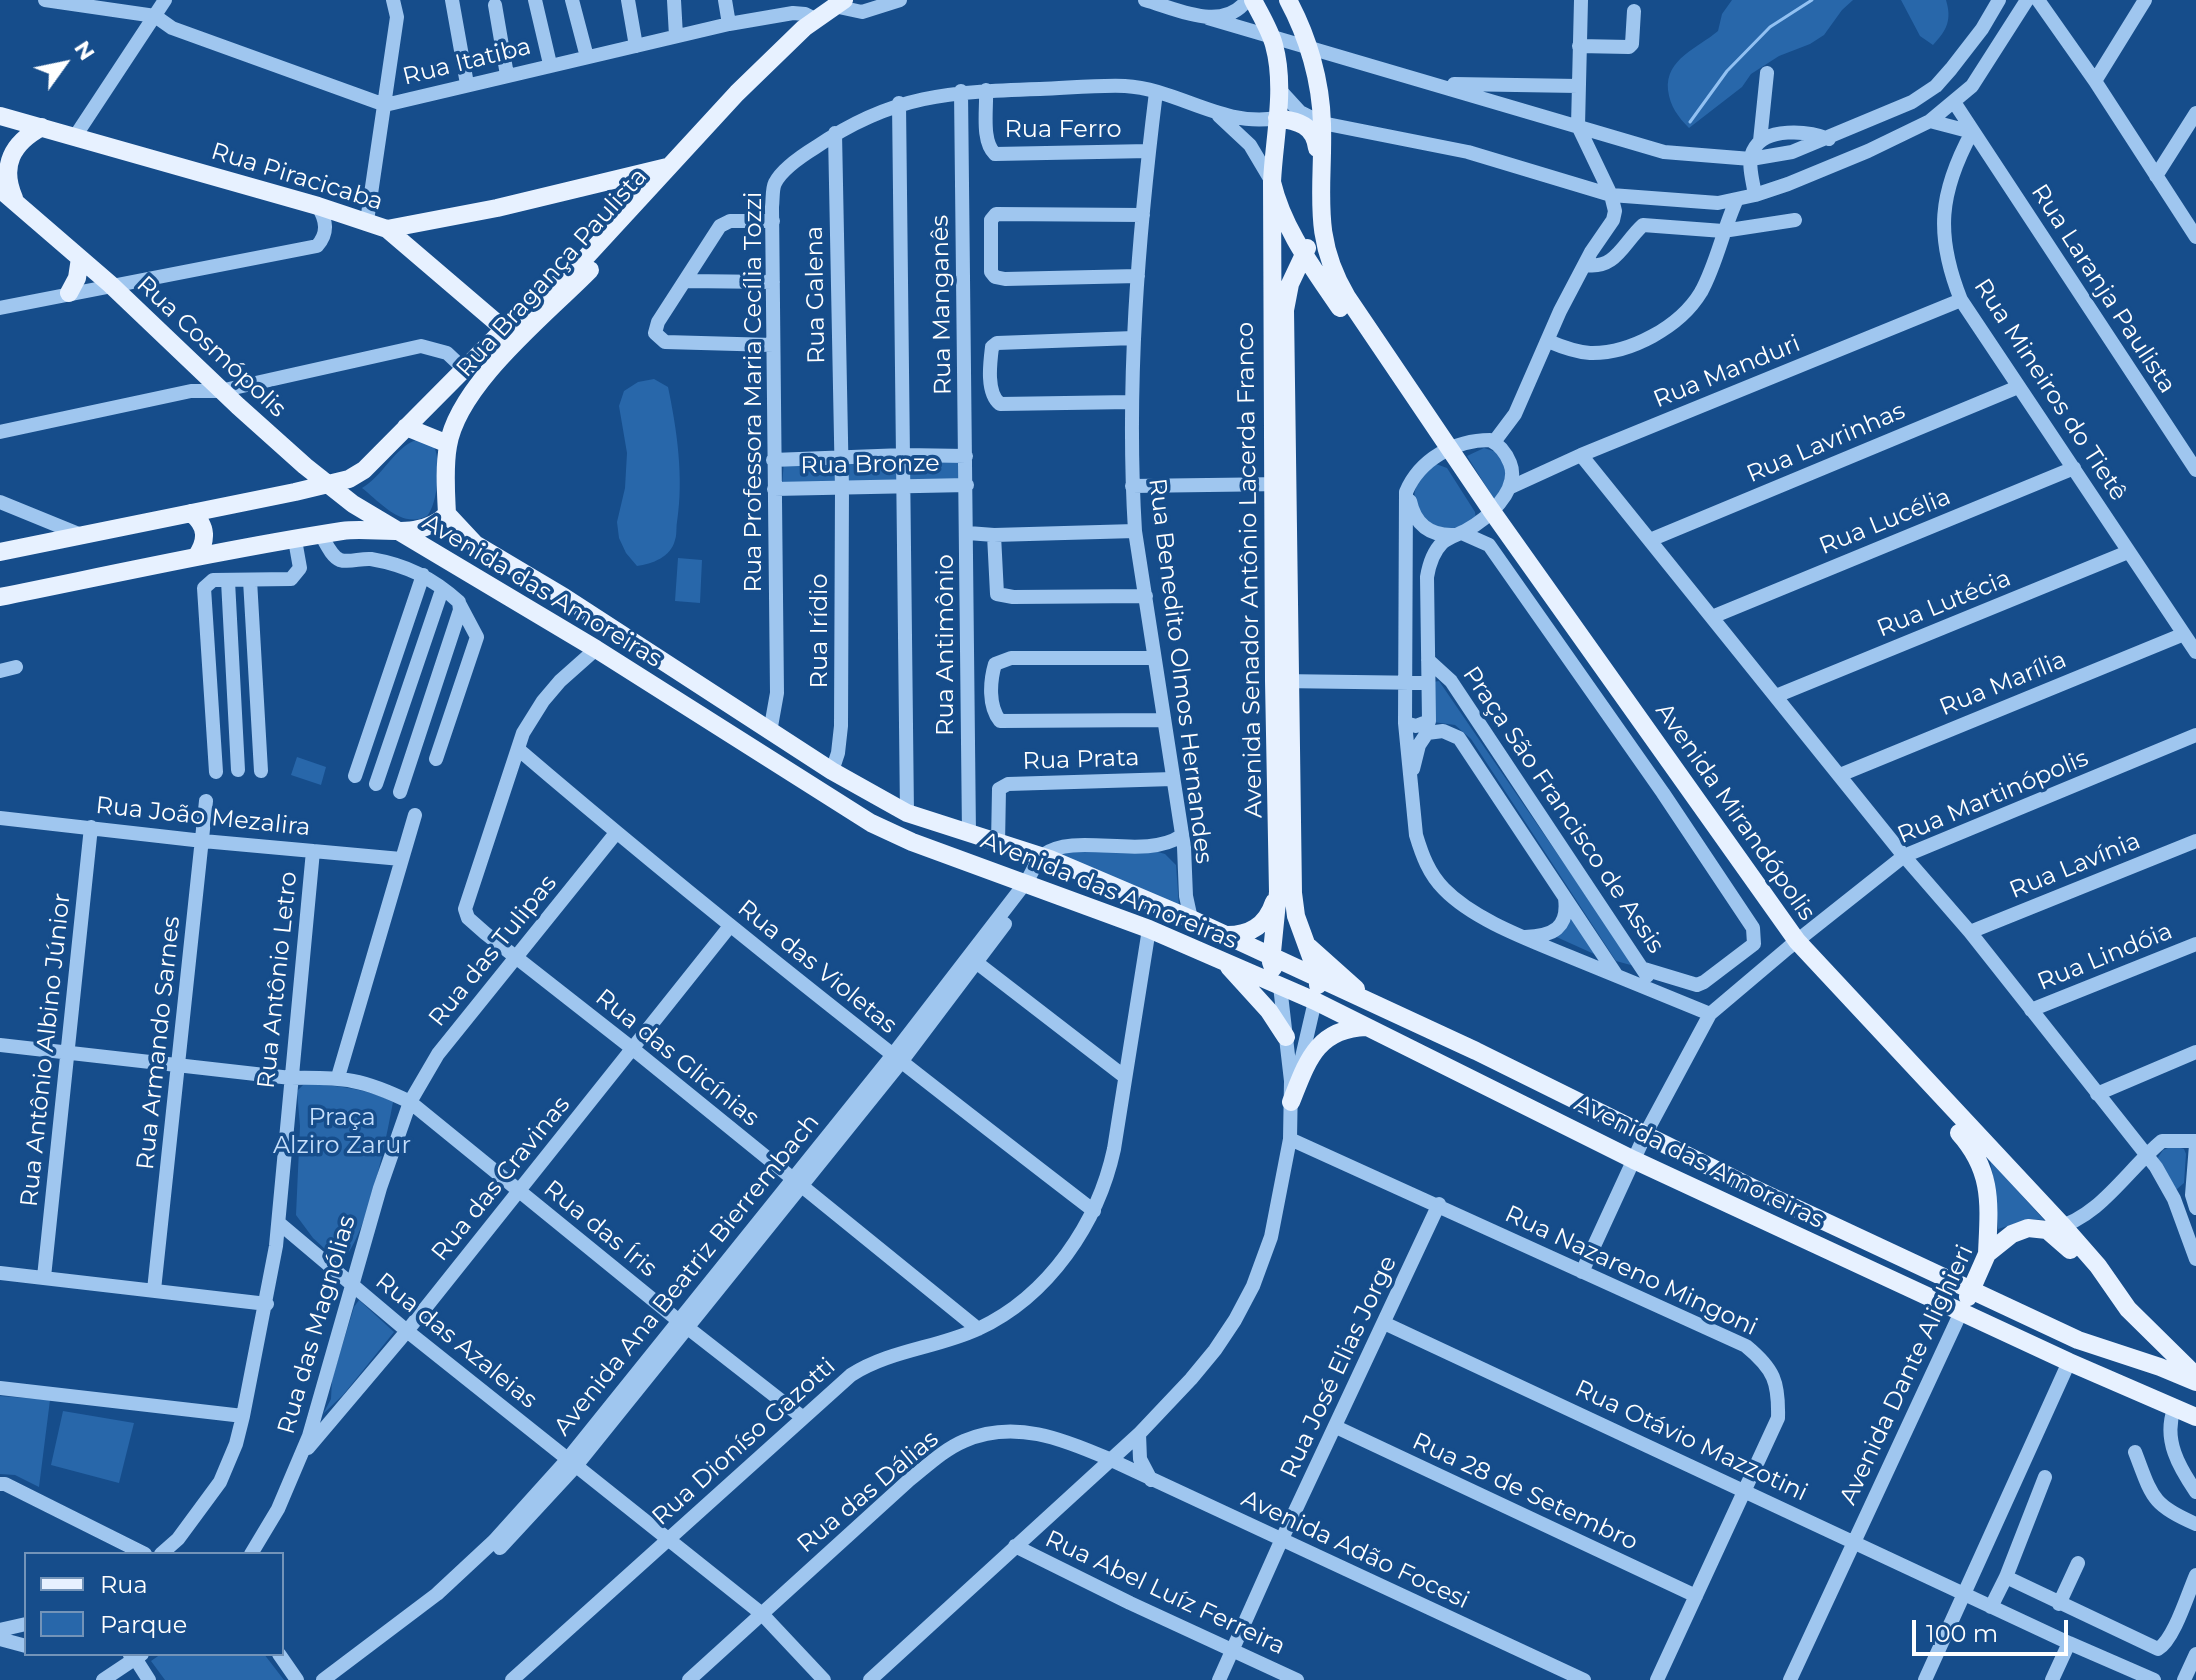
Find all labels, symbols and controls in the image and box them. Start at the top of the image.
north arrow [24,24,104,104]
street label: Rua Itatiba [400,32,534,92]
text: N [68,36,101,65]
street label: Rua Ferro [1005,116,1121,144]
street label: Rua Piracicaba [208,137,386,217]
street label: Rua Bragança Paulista [451,163,653,383]
street label: Rua Laranja Paulista [2025,179,2181,399]
street label: Rua Professora Maria Cecília Tozzi [740,192,768,592]
street label: Rua Manganês [926,215,958,395]
street label: Rua Galena [800,226,832,364]
street label: Rua Cosmópolis [130,270,292,424]
street label: Rua Mineiros do Tietê [1967,274,2133,506]
street label: Avenida Senador Antônio Lacerda Franco [1231,322,1269,818]
street label: Rua Manduri [1650,330,1804,414]
street label: Rua Lavrinhas [1742,397,1910,489]
street label: Rua Bronze [800,449,940,481]
street label: Rua Benedito Olmos Hernandes [1142,477,1218,865]
street label: Rua Lucélia [1815,483,1955,561]
street label: Avenida das Amoreiras [417,508,667,674]
street label: Rua Antimônio [932,554,960,736]
street label: Rua Lutécia [1873,564,2015,644]
street label: Rua Irídio [806,574,834,688]
street label: Rua Marília [1935,646,2071,722]
street label: Praça São Francisco de Assis [1456,661,1670,959]
street label: Avenida Mirandópolis [1649,698,1821,926]
street label: Rua Prata [1022,744,1140,776]
street label: Rua Martinópolis [1893,744,2093,850]
street label: Rua João Mezalira [94,791,312,843]
street label: Avenida das Amoreiras [977,826,1241,956]
street label: Rua Lavínia [2005,827,2145,905]
street label: Rua das Tulipas [423,869,563,1033]
street label: Rua Antônio Letro [252,870,304,1090]
street label: Rua Antônio Albino Júnior [15,892,77,1208]
street label: Rua das Violetas [732,894,902,1040]
street label: Rua Armando Sarnes [131,915,187,1171]
street label: Rua Lindóia [2033,917,2177,997]
street label: Rua das Glicínias [589,983,765,1133]
street label: Avenida das Amoreiras [1570,1089,1828,1235]
street label: Rua das Cravinas [426,1091,576,1267]
park label: Praça Alziro Zarur [273,1104,411,1160]
street label: Avenida Ana Beatriz Bierrembach [548,1108,826,1442]
street label: Rua das Íris [538,1175,662,1283]
street label: Rua Nazareno Mingoni [1500,1200,1762,1342]
street label: Rua das Magnólias [272,1212,362,1438]
street label: Avenida Dante Alighieri [1834,1241,1980,1509]
street label: Rua José Elias Jorge [1275,1251,1403,1483]
street label: Rua das Azaleias [370,1267,542,1415]
street label: Rua Dioníso Gazotti [647,1352,841,1532]
street label: Rua Otávio Mazzotini [1570,1374,1812,1508]
street label: Rua das Dálias [792,1425,944,1559]
street label: Rua 28 de Setembro [1408,1427,1642,1557]
street label: Avenida Adão Focesi [1237,1485,1473,1615]
street label: Rua Abel Luíz Ferreira [1040,1525,1290,1661]
legend [24,1552,284,1656]
text: Rua [100,1570,148,1599]
scale bar [1916,1604,2072,1654]
text: Parque [100,1610,187,1639]
text: 100 m [1926,1619,1998,1648]

